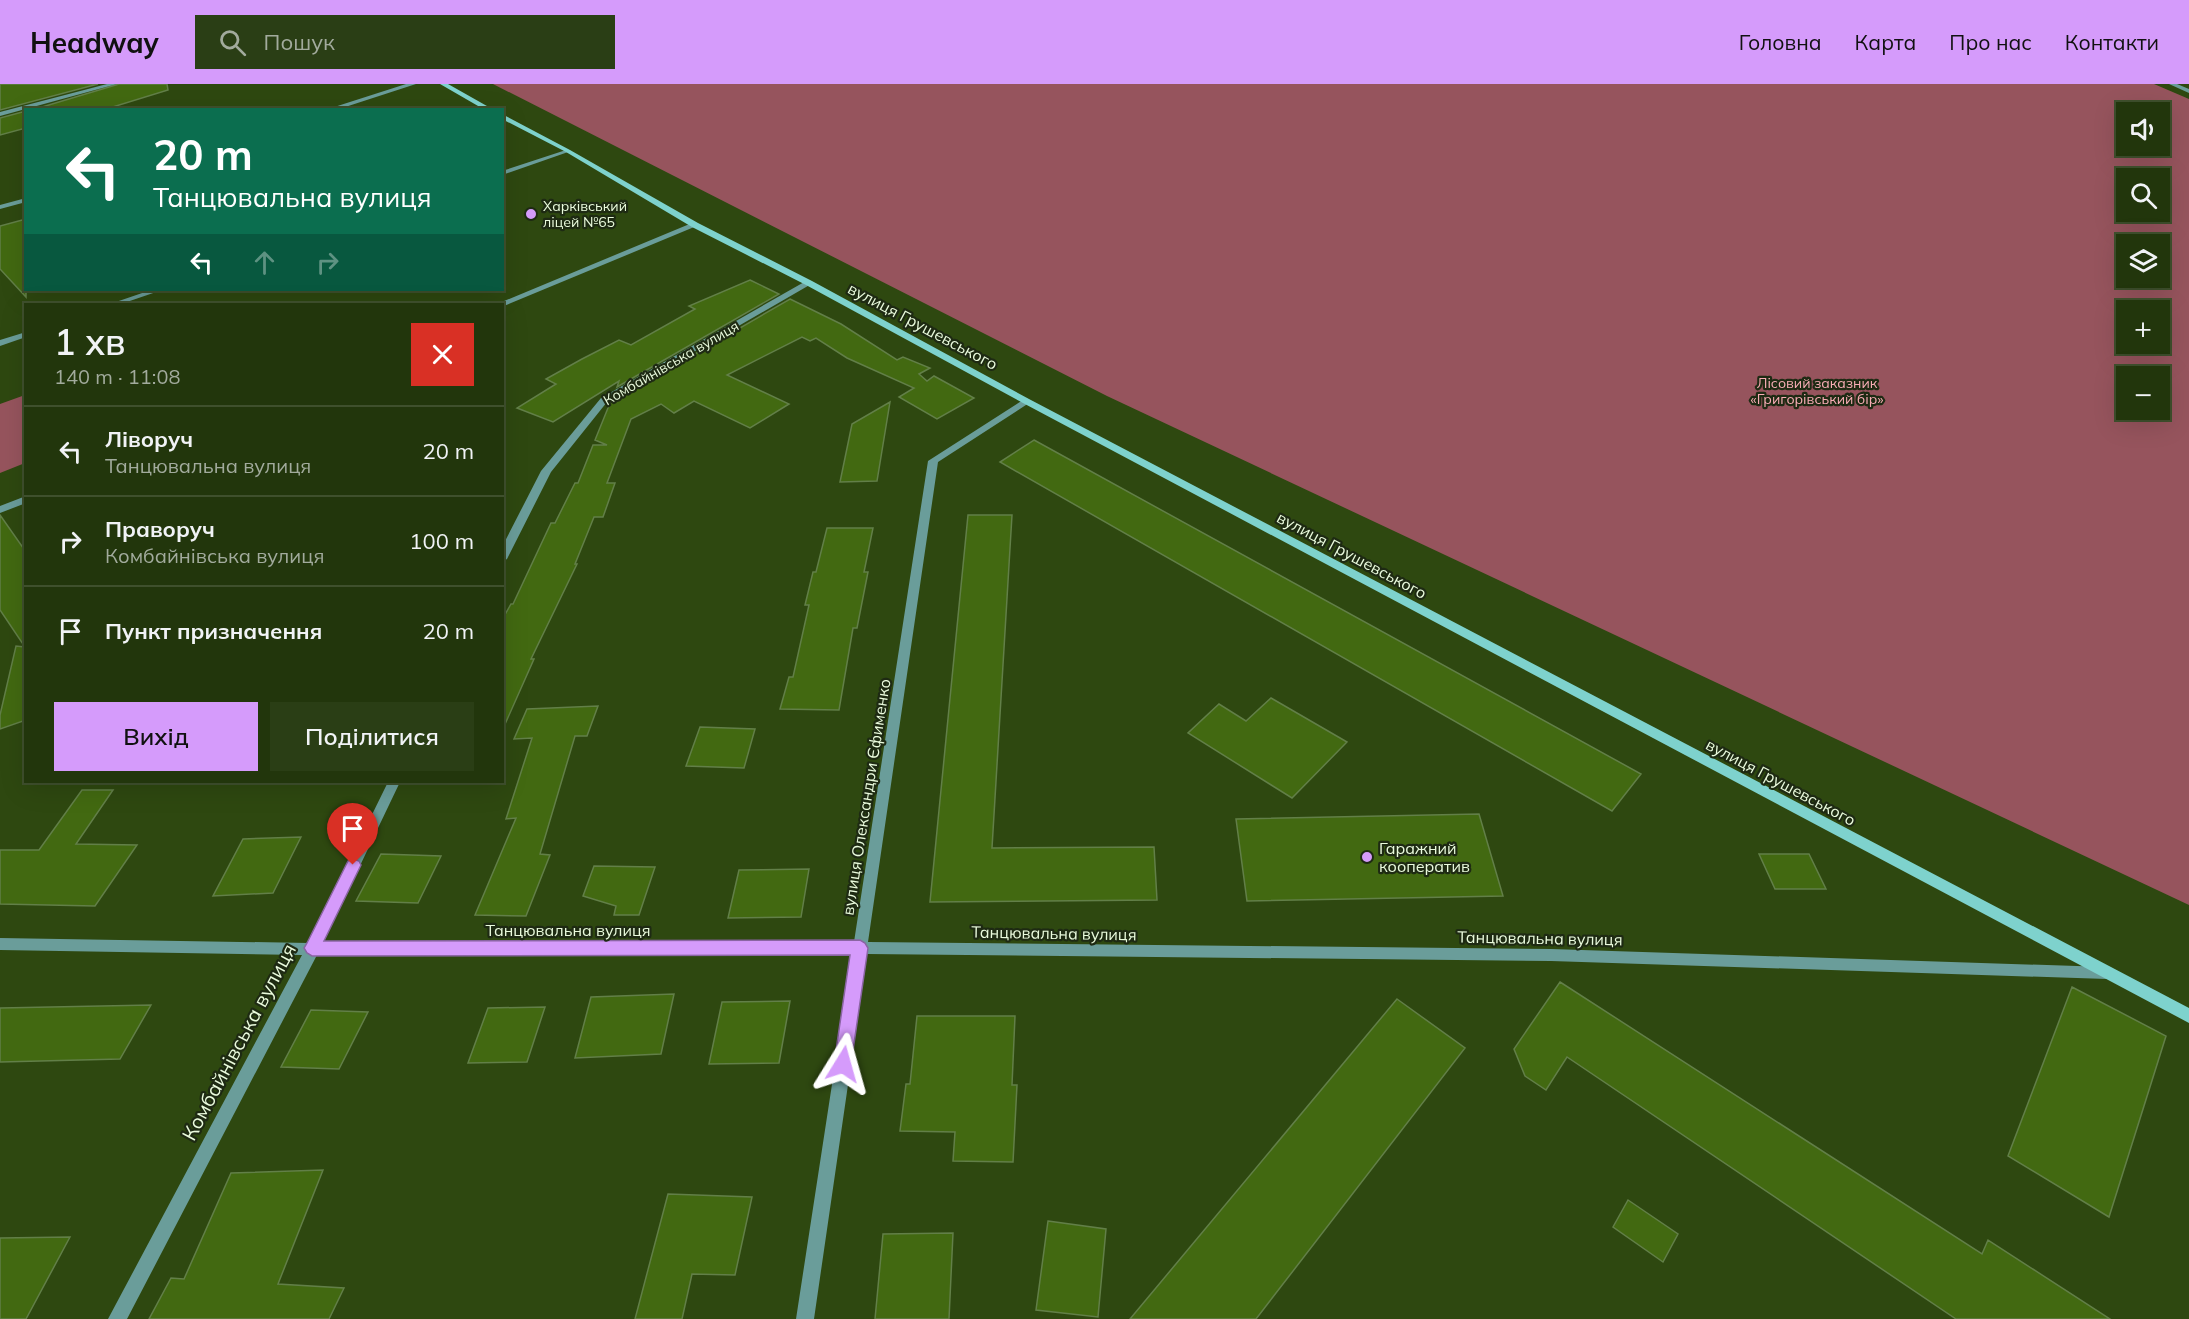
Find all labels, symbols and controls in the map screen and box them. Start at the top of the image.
search box [195,15,615,69]
text: Headway [30,25,159,60]
icon: search [216,26,249,59]
text: Пошук [264,28,335,56]
text: Головна [1739,29,1822,55]
text: Карта [1855,29,1916,55]
text: Про нас [1949,29,2032,55]
text: Контакти [2065,29,2159,55]
map controls [2116,102,2170,420]
button: sound [2116,102,2170,156]
text: 20 m [153,128,253,181]
icon: left [54,132,132,210]
button: search [2116,168,2170,222]
text: Танцювальна вулиця [153,180,432,214]
place label: Харківський ліцей №65 [543,197,627,231]
marker: Харківський ліцей №65 [524,207,538,221]
button: layers [2116,234,2170,288]
icon: left [185,246,218,279]
icon: ahead [248,246,281,279]
icon: right [311,246,344,279]
street label: вулиця Грушевського [845,278,1001,374]
button: + [2116,300,2170,354]
street label: Комбайнівська вулиця [600,317,742,409]
text: 1 хв [54,319,126,364]
button: close [411,323,474,386]
text: 140 m · 11:08 [54,364,180,389]
button: − [2116,366,2170,420]
park label: Лісовий заказник «Григорівський бір» [1750,374,1884,408]
text: Ліворуч [105,425,193,453]
icon: left [54,435,87,468]
text: 20 m [423,437,474,465]
text: Танцювальна вулиця [105,453,311,478]
street label: вулиця Грушевського [1274,507,1430,603]
text: Праворуч [105,515,215,543]
icon: right [54,525,87,558]
text: 100 m [409,527,474,555]
text: Комбайнівська вулиця [105,543,324,568]
icon: arrive [54,615,87,648]
text: Пункт призначення [105,617,322,645]
text: 20 m [423,617,474,645]
street label: вулиця Олександри Єфименко [837,677,895,917]
button: Вихід [54,702,258,771]
button: Поділитися [270,702,474,771]
street label: вулиця Грушевського [1703,734,1859,830]
pin [327,803,378,865]
icon: arrive [336,812,369,845]
place label: Гаражний кооператив [1379,838,1470,876]
marker: Гаражний кооператив [1360,850,1374,864]
street label: Танцювальна вулиця [485,920,651,940]
street label: Танцювальна вулиця [971,922,1137,944]
street label: Танцювальна вулиця [1457,927,1623,949]
street label: Комбайнівська вулиця [176,939,301,1144]
position arrow [811,1032,875,1096]

